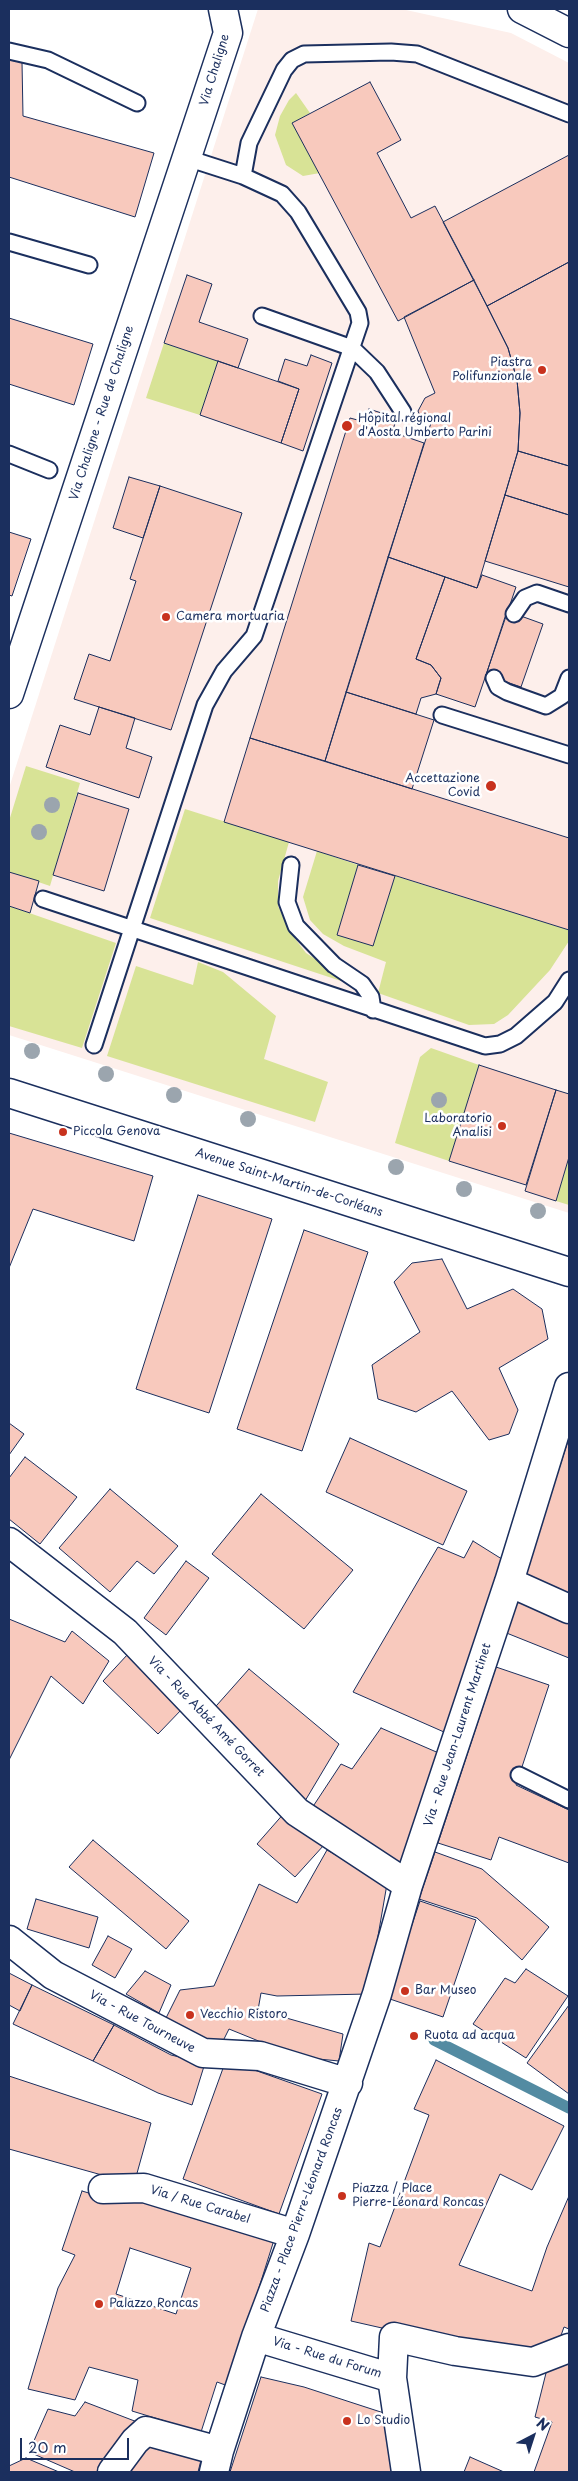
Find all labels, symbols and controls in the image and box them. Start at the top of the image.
street label: Via Chaligne [197,32,233,108]
street label: Via Chaligne - Rue de Chaligne [67,324,137,502]
place label: Piastra Polifunzionale [452,356,532,384]
marker: Piastra Polifunzionale [536,364,548,376]
place label: Hôpital régional d'Aosta Umberto Parini [358,412,492,440]
marker: Hôpital régional d'Aosta Umberto Parini [340,419,354,433]
place label: Camera mortuaria [176,610,285,624]
marker: Camera mortuaria [160,611,172,623]
place label: Accettazione Covid [405,772,480,800]
marker: Accettazione Covid [484,779,498,793]
place label: Laboratorio Analisi [424,1112,492,1140]
marker: Laboratorio Analisi [496,1120,508,1132]
place label: Piccola Genova [73,1125,160,1139]
marker: Piccola Genova [57,1126,69,1138]
street label: Avenue Saint-Martin-de-Corléans [193,1146,385,1220]
street label: Via - Rue Jean-Laurent Martinet [421,1641,495,1829]
street label: Via - Rue Abbé Amé Gorret [145,1654,267,1780]
place label: Bar Museo [415,1984,476,1998]
marker: Bar Museo [399,1985,411,1997]
street label: Via - Rue Tourneuve [87,1988,197,2056]
place label: Vecchio Ristoro [200,2008,288,2022]
marker: Vecchio Ristoro [184,2009,196,2021]
place label: Ruota ad acqua [424,2029,515,2043]
marker: Ruota ad acqua [408,2030,420,2042]
street label: Piazza - Place Pierre-Léonard Roncas [258,2106,346,2314]
place label: Piazza / Place Pierre-Léonard Roncas [352,2182,484,2210]
street label: Via / Rue Carabel [148,2183,252,2227]
marker: Piazza / Place Pierre-Léonard Roncas [336,2190,348,2202]
place label: Palazzo Roncas [109,2297,198,2311]
marker: Palazzo Roncas [93,2298,105,2310]
street label: Via - Rue du Forum [271,2335,383,2381]
north arrow [508,2411,558,2461]
text: N [532,2413,554,2436]
place label: Lo Studio [357,2414,410,2428]
marker: Lo Studio [341,2415,353,2427]
scale bar [22,2428,131,2460]
text: 20 m [28,2435,67,2458]

